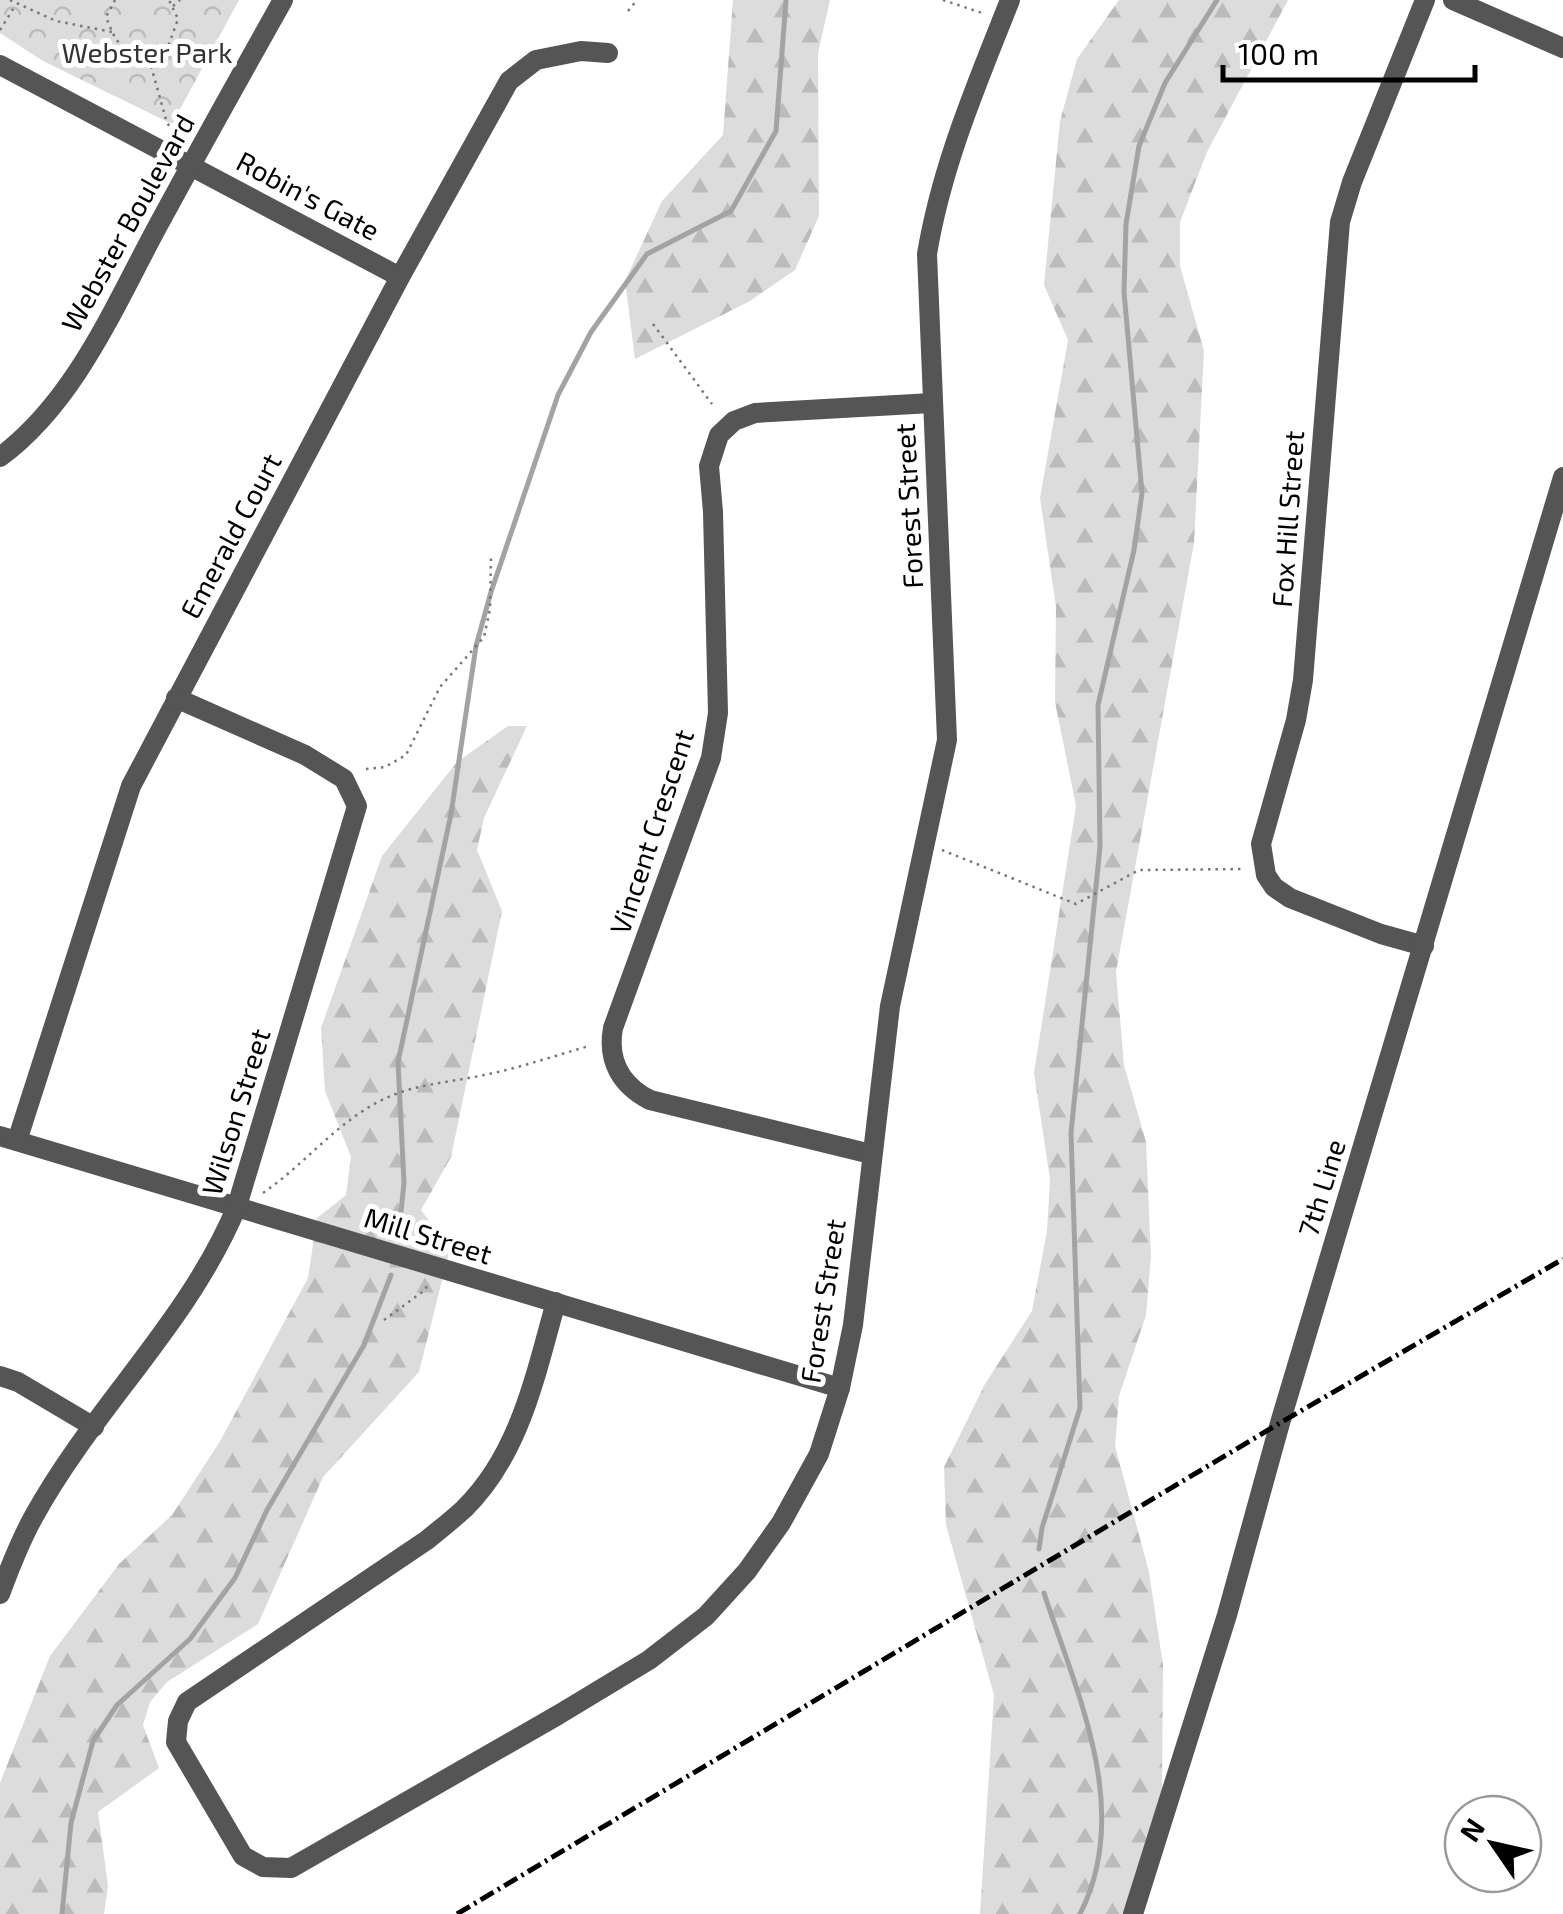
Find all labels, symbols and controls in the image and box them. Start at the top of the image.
scale bar [1223,20,1476,82]
park label: Webster Park [61,35,233,69]
text: 100 m [1238,35,1319,71]
street label: Webster Boulevard [53,108,201,337]
street label: Robin's Gate [231,143,386,247]
street label: Forest Street [887,423,929,590]
street label: Fox Hill Street [1264,430,1310,608]
street label: Emerald Court [172,447,288,624]
street label: Vincent Crescent [602,725,700,938]
street label: Wilson Street [194,1024,276,1199]
street label: 7th Line [1290,1135,1352,1241]
street label: Mill Street [360,1200,496,1271]
street label: Forest Street [792,1216,852,1385]
north arrow [1443,1794,1543,1894]
text: N [1452,1812,1491,1847]

